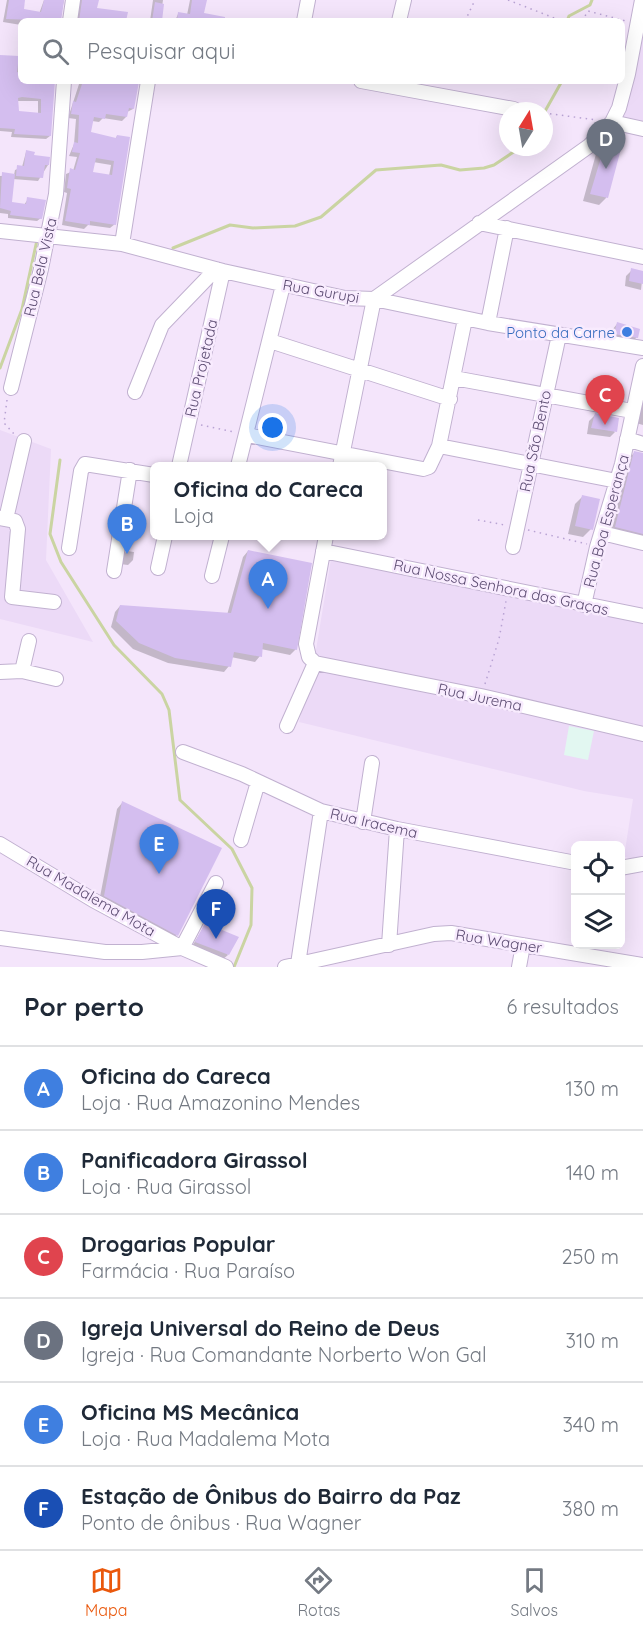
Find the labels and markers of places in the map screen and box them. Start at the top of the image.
pin: D [586,120,626,169]
place label: Ponto da Carne [506,323,615,342]
marker: Ponto da Carne [620,325,634,339]
pin: C [586,376,624,425]
pin: B [108,504,146,554]
pin: A [248,560,288,609]
pin: E [140,824,178,874]
pin: F [196,890,236,939]

